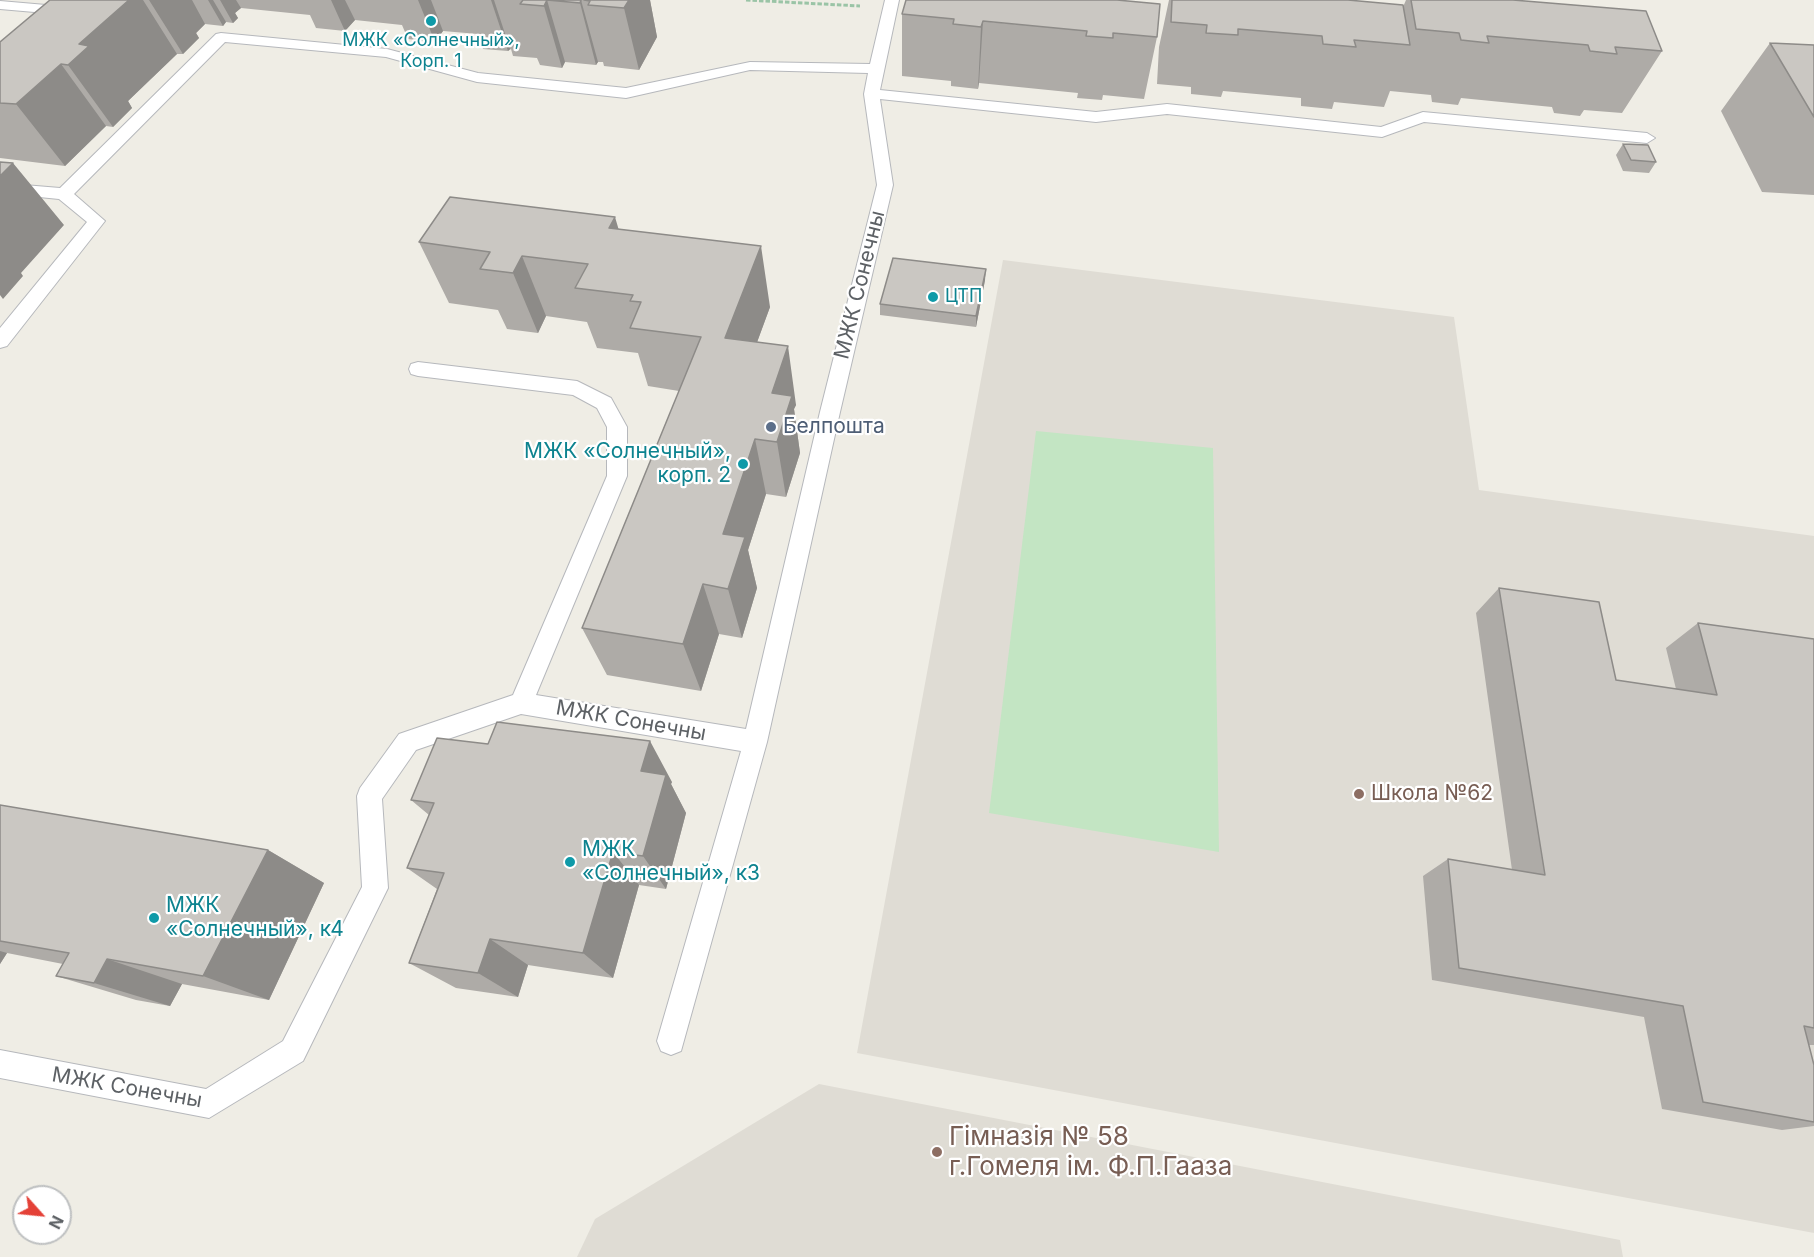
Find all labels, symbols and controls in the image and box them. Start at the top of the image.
marker: МЖК «Солнечный», Корп. 1 [424,14,438,28]
place label: МЖК «Солнечный», Корп. 1 [342,30,520,72]
street label: МЖК Сонечны [829,208,891,362]
place label: ЦТП [945,286,982,308]
marker: ЦТП [926,290,940,304]
place label: Белпошта [783,414,885,440]
marker: Белпошта [764,420,778,434]
place label: МЖК «Солнечный», корп. 2 [524,439,731,489]
marker: МЖК «Солнечный», корп. 2 [736,457,750,471]
street label: МЖК Сонечны [554,695,708,747]
place label: Школа №62 [1371,781,1493,807]
marker: Школа №62 [1352,787,1366,801]
place label: МЖК «Солнечный», к3 [582,837,760,887]
marker: МЖК «Солнечный», к3 [563,855,577,869]
place label: МЖК «Солнечный», к4 [166,893,344,943]
marker: МЖК «Солнечный», к4 [147,911,161,925]
street label: МЖК Сонечны [50,1062,204,1114]
place label: Гімназія № 58 г.Гомеля ім. Ф.П.Гааза [949,1121,1232,1182]
marker: Гімназія № 58 г.Гомеля ім. Ф.П.Гааза [930,1145,944,1159]
north arrow [12,1185,72,1245]
text: N [45,1212,68,1232]

